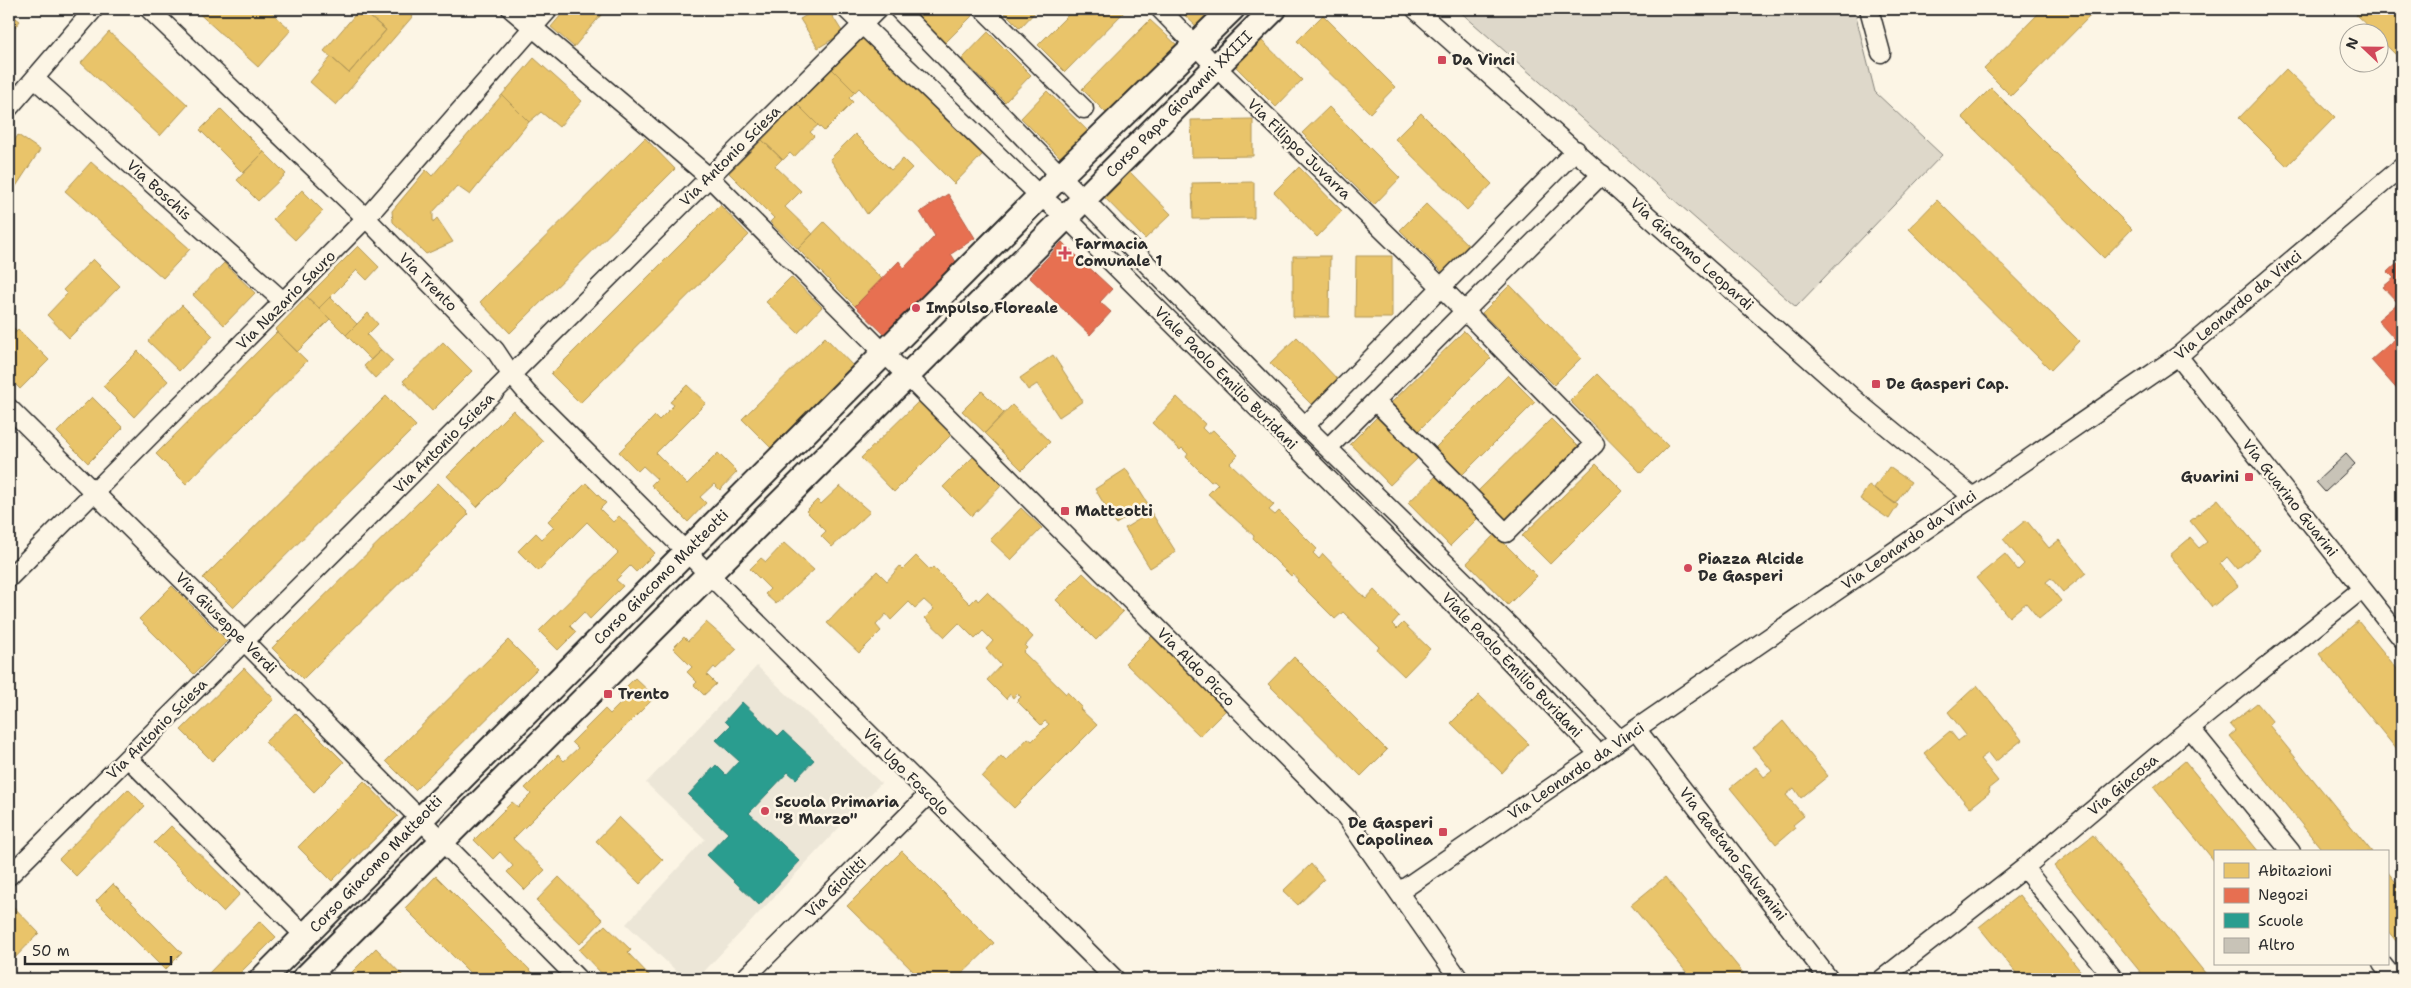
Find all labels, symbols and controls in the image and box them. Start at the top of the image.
north arrow [2338,22,2388,72]
street label: Corso Papa Giovanni XXIII [1101,26,1257,182]
text: N [2342,35,2362,52]
place label: Da Vinci [1452,50,1515,70]
marker: Da Vinci [1436,54,1448,66]
street label: Via Filippo Juvarra [1243,94,1356,204]
street label: Via Antonio Sciesa [675,101,785,211]
street label: Via Boschis [122,155,196,225]
street label: Via Giacomo Leopardi [1626,193,1758,315]
place label: Farmacia Comunale 1 [1075,234,1163,271]
street label: Via Nazario Sauro [232,246,340,354]
street label: Via Leonardo da Vinci [2170,246,2306,364]
marker: Farmacia Comunale 1 [1059,247,1071,259]
street label: Via Trento [394,248,462,316]
place label: Impulso Floreale [926,298,1058,318]
marker: Impulso Floreale [910,302,922,314]
street label: Viale Paolo Emilio Buridani [1150,302,1302,454]
place label: De Gasperi Cap. [1886,374,2009,394]
marker: De Gasperi Cap. [1870,378,1882,390]
street label: Via Antonio Sciesa [389,388,499,498]
street label: Via Guarino Guarini [2238,435,2342,561]
place label: Guarini [2181,467,2239,487]
marker: Guarini [2243,471,2255,483]
street label: Via Leonardo da Vinci [1837,486,1981,594]
place label: Matteotti [1075,501,1153,521]
street label: Corso Giacomo Matteotti [589,505,733,649]
marker: Matteotti [1059,505,1071,517]
place label: Piazza Alcide De Gasperi [1698,549,1804,586]
marker: Piazza Alcide De Gasperi [1682,562,1694,574]
street label: Via Giuseppe Verdi [171,568,281,678]
street label: Viale Paolo Emilio Buridani [1437,588,1587,742]
street label: Via Aldo Picco [1152,623,1240,711]
street label: Via Antonio Sciesa [102,674,212,784]
place label: Trento [618,684,669,704]
marker: Trento [602,688,614,700]
street label: Via Leonardo da Vinci [1504,718,1648,824]
street label: Via Ugo Foscolo [858,724,954,820]
street label: Via Giacosa [2084,749,2163,820]
street label: Via Gaetano Salvemini [1675,783,1791,925]
street label: Corso Giacomo Matteotti [305,791,447,937]
place label: Scuola Primaria "8 Marzo" [775,792,900,829]
marker: Scuola Primaria "8 Marzo" [759,805,771,817]
place label: De Gasperi Capolinea [1348,813,1434,850]
marker: De Gasperi Capolinea [1437,826,1449,838]
legend [2214,850,2388,966]
street label: Via Giolitti [801,852,871,922]
text: Abitazioni [2258,861,2332,881]
text: Negozi [2258,885,2308,905]
text: Scuole [2258,911,2304,931]
scale bar [25,933,171,965]
text: Altro [2258,935,2295,955]
text: 50 m [32,941,70,961]

